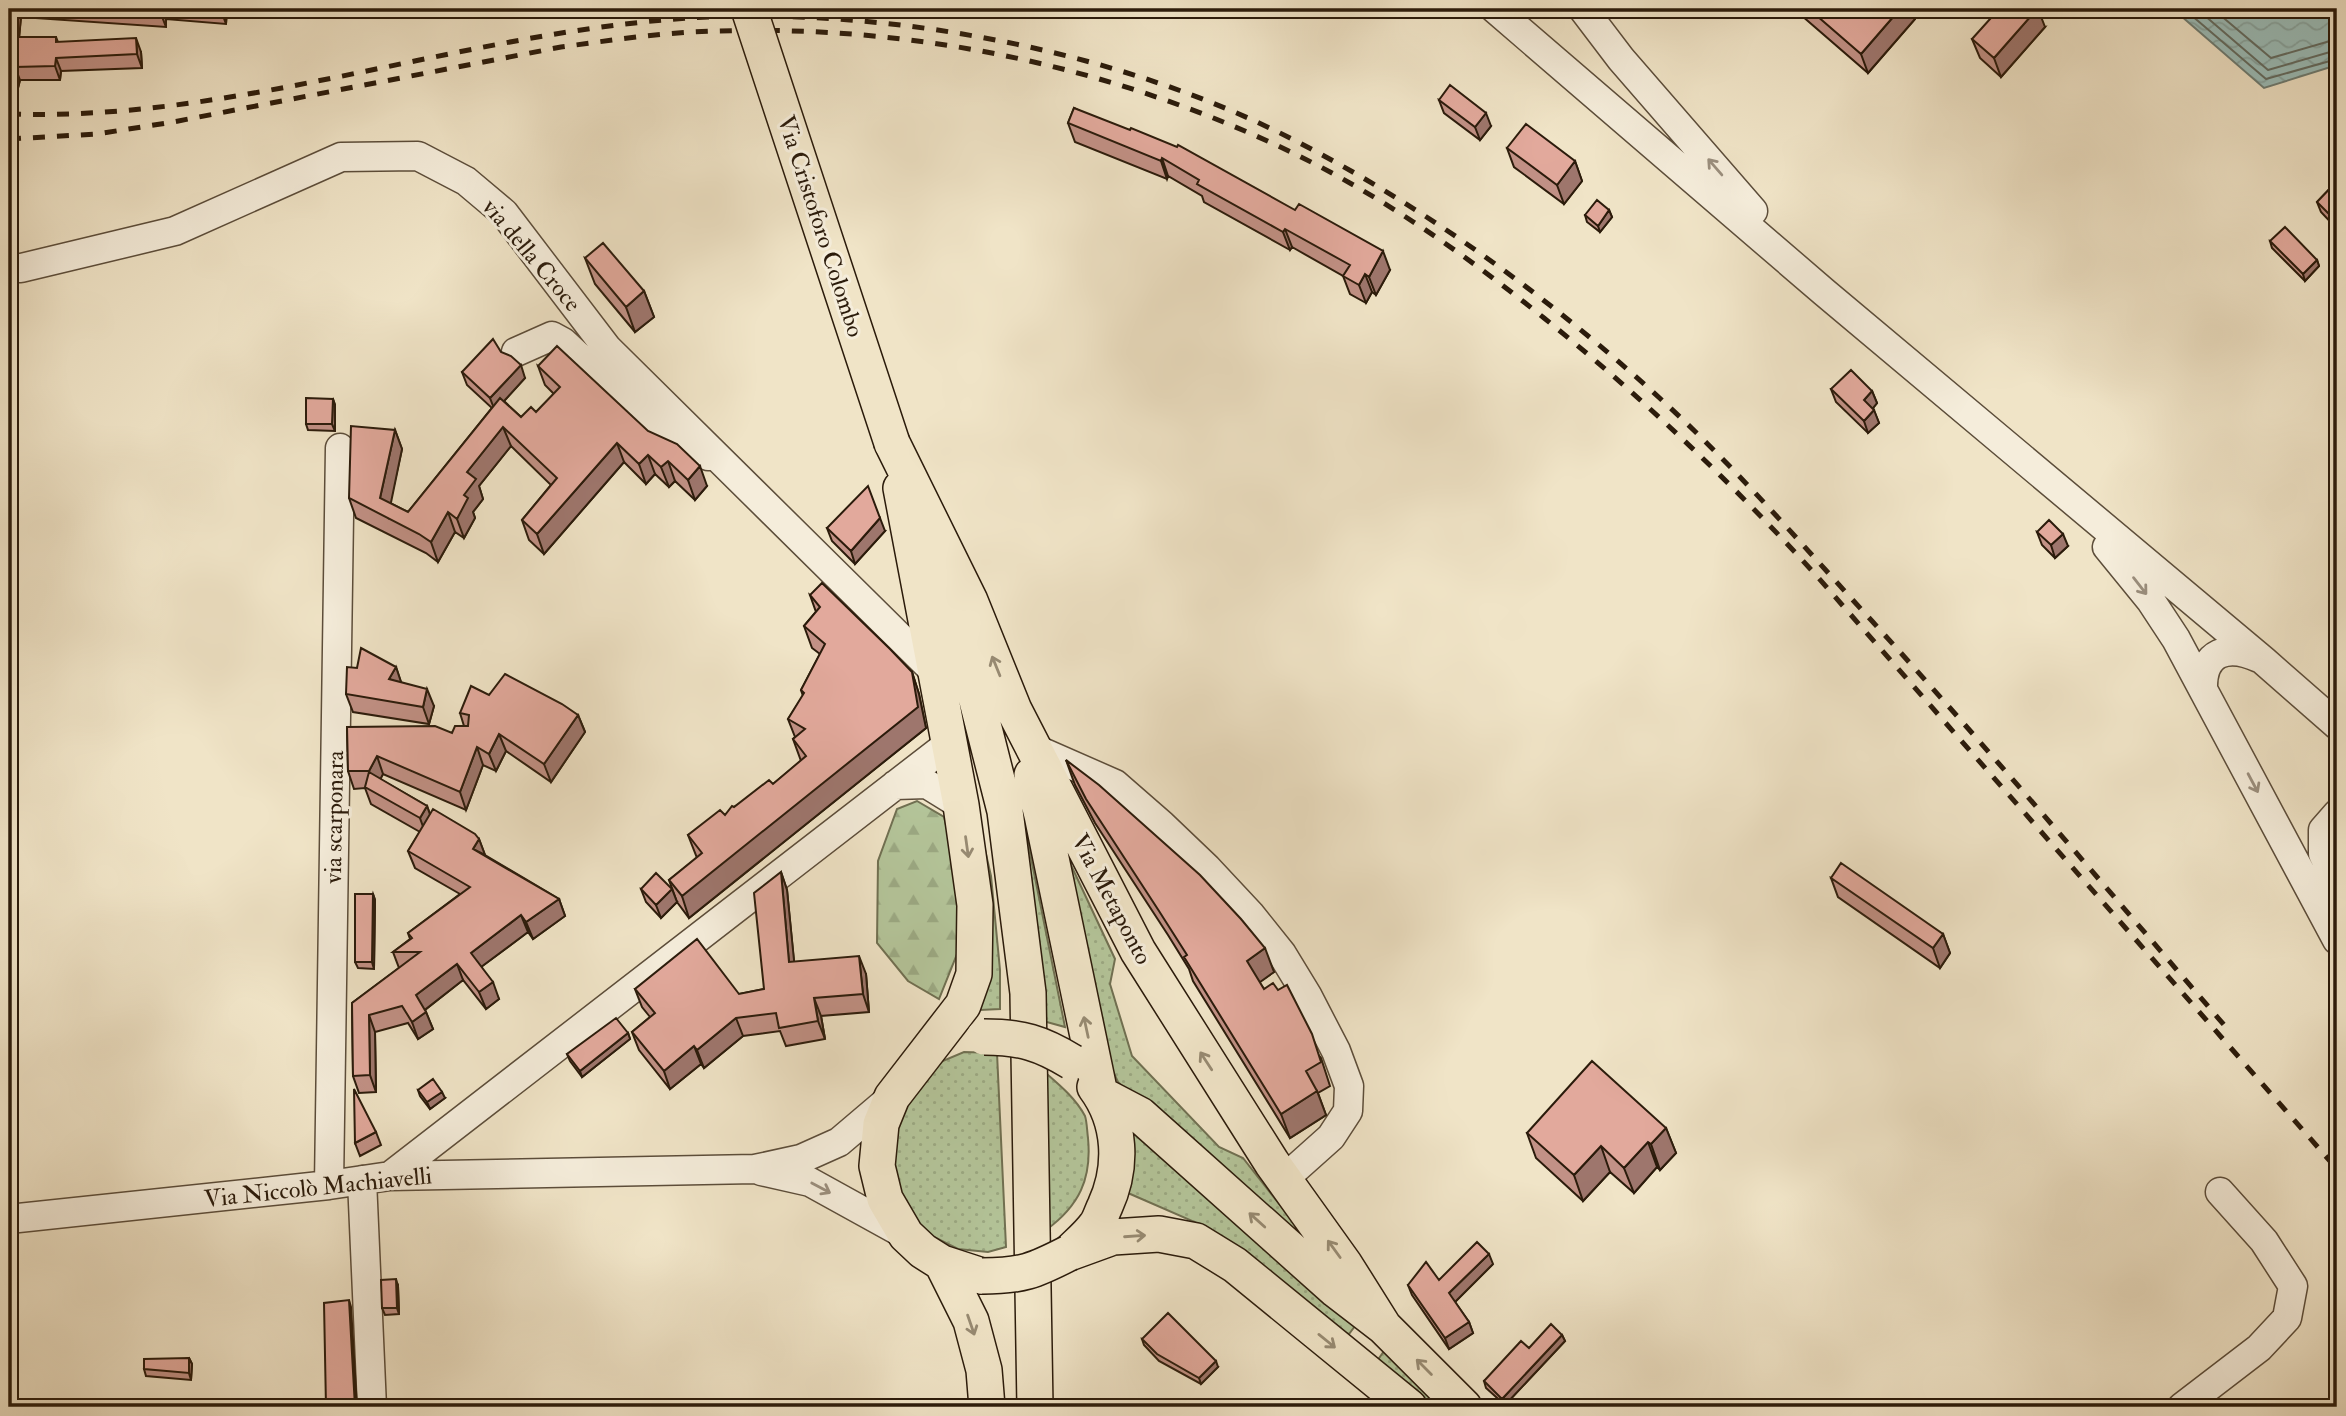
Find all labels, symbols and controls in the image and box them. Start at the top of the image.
street label: Via Cristoforo Colombo [770,111,871,341]
one-way arrow [1707,158,1723,176]
street label: via della Croce [475,192,588,318]
one-way arrow [2132,577,2147,595]
one-way arrow [989,655,1002,677]
street label: via scarponara [318,749,351,885]
one-way arrow [2247,772,2260,793]
street label: Via Metaponto [1064,828,1159,970]
one-way arrow [961,836,974,858]
one-way arrow [1078,1016,1092,1039]
one-way arrow [1199,1052,1213,1071]
street label: Via Niccolò Machiavelli [203,1160,434,1215]
one-way arrow [810,1181,830,1195]
one-way arrow [1248,1212,1266,1228]
one-way arrow [1123,1229,1146,1242]
one-way arrow [1327,1240,1341,1259]
one-way arrow [966,1313,978,1335]
one-way arrow [1318,1333,1336,1349]
one-way arrow [1416,1359,1433,1376]

